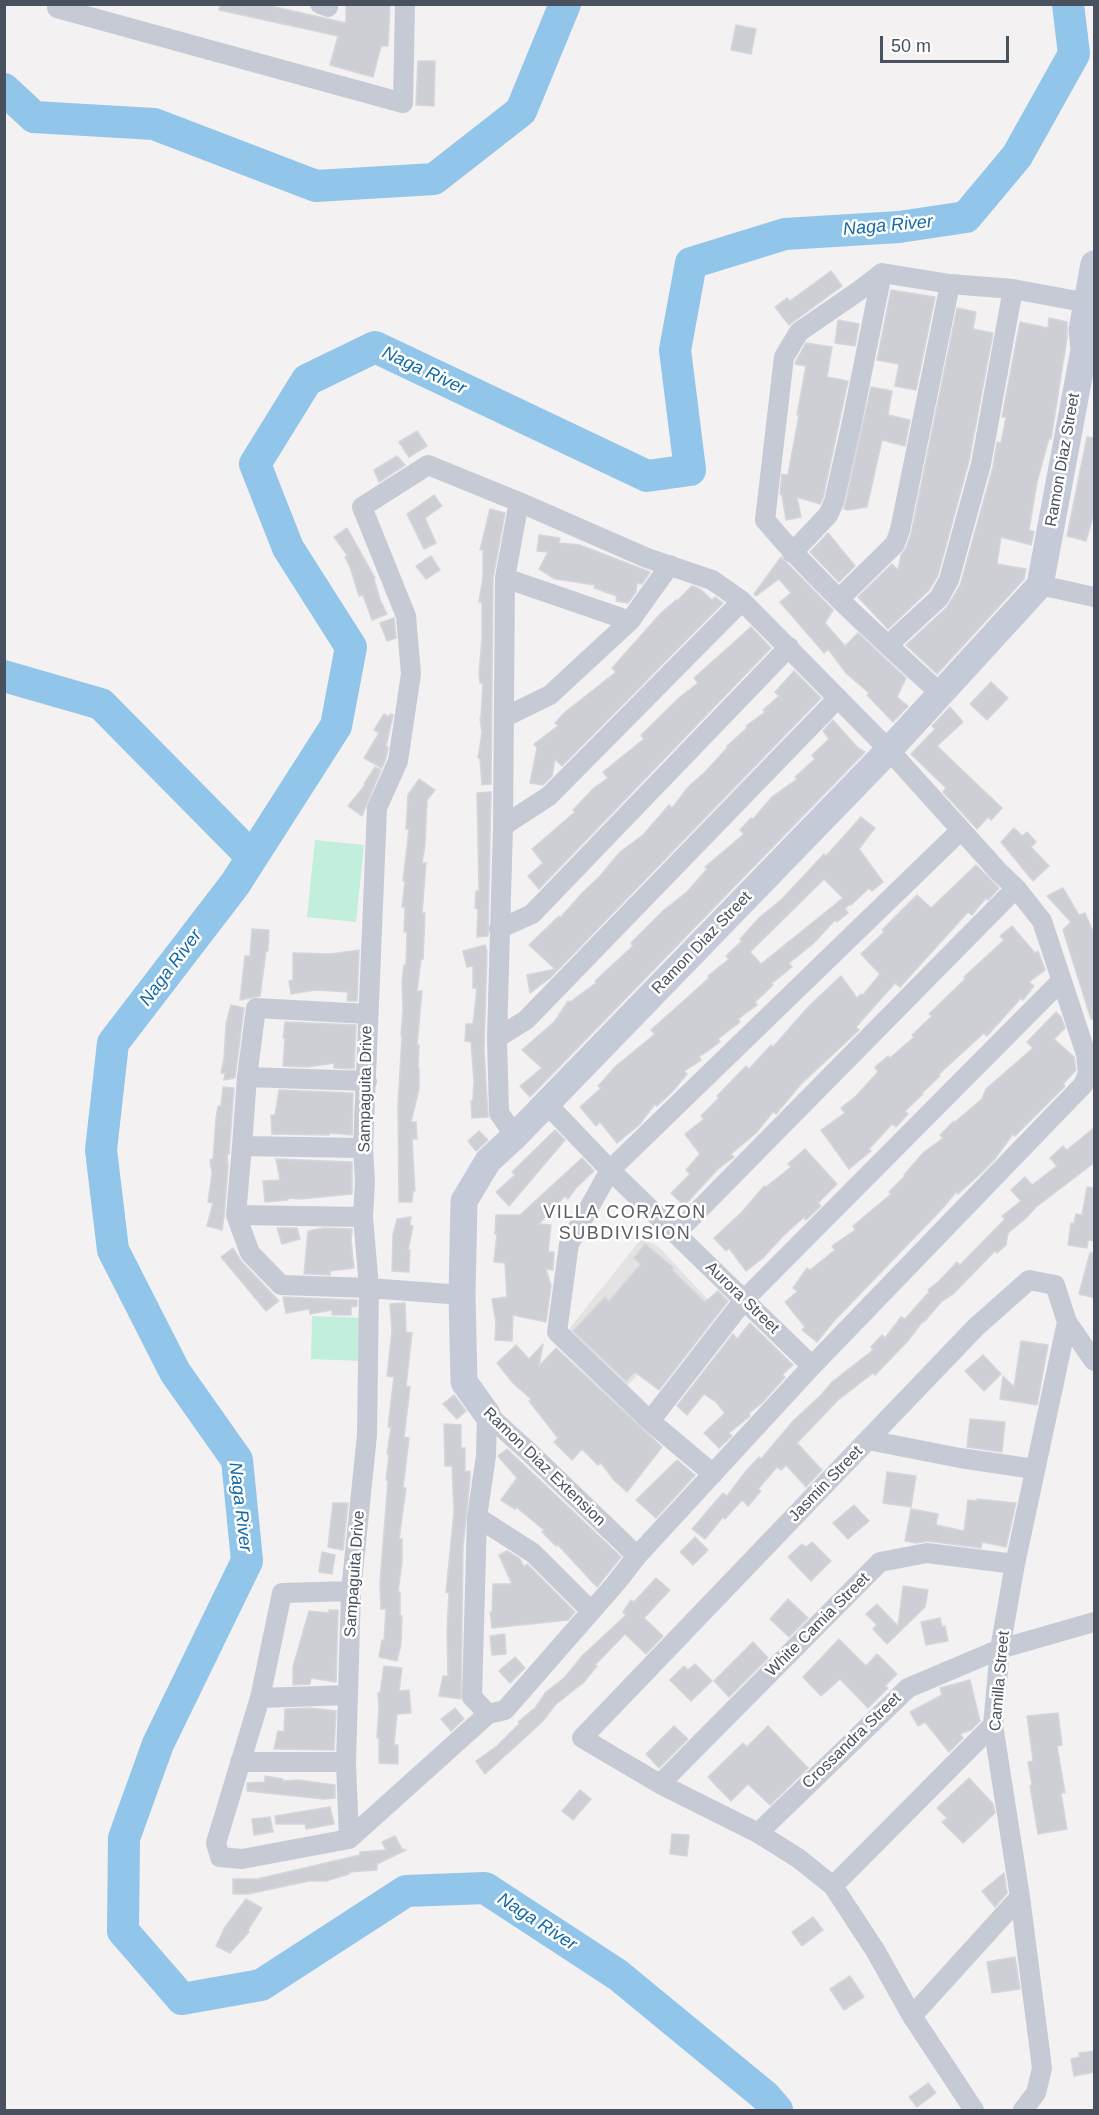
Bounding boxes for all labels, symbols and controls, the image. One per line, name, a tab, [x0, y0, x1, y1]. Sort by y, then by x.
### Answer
scale bar	[883, 24, 1012, 62]
text: 50 m	[891, 36, 931, 56]
water label: Naga River	[842, 211, 934, 241]
water label: Naga River	[379, 342, 469, 400]
street label: Ramon Diaz Street	[1042, 392, 1084, 528]
street label: Ramon Diaz Street	[648, 888, 756, 998]
water label: Naga River	[135, 926, 207, 1010]
street label: Sampaguita Drive	[355, 1025, 377, 1153]
district label: VILLA CORAZON SUBDIVISION	[543, 1202, 707, 1244]
street label: Aurora Street	[701, 1258, 783, 1338]
street label: Ramon Diaz Extension	[479, 1404, 609, 1530]
street label: Jasmin Street	[785, 1442, 867, 1526]
water label: Naga River	[224, 1461, 256, 1553]
street label: Sampaguita Drive	[341, 1510, 369, 1638]
street label: White Camia Street	[762, 1569, 874, 1681]
street label: Camilla Street	[986, 1630, 1014, 1732]
street label: Crossandra Street	[799, 1689, 905, 1793]
water label: Naga River	[493, 1888, 581, 1956]

